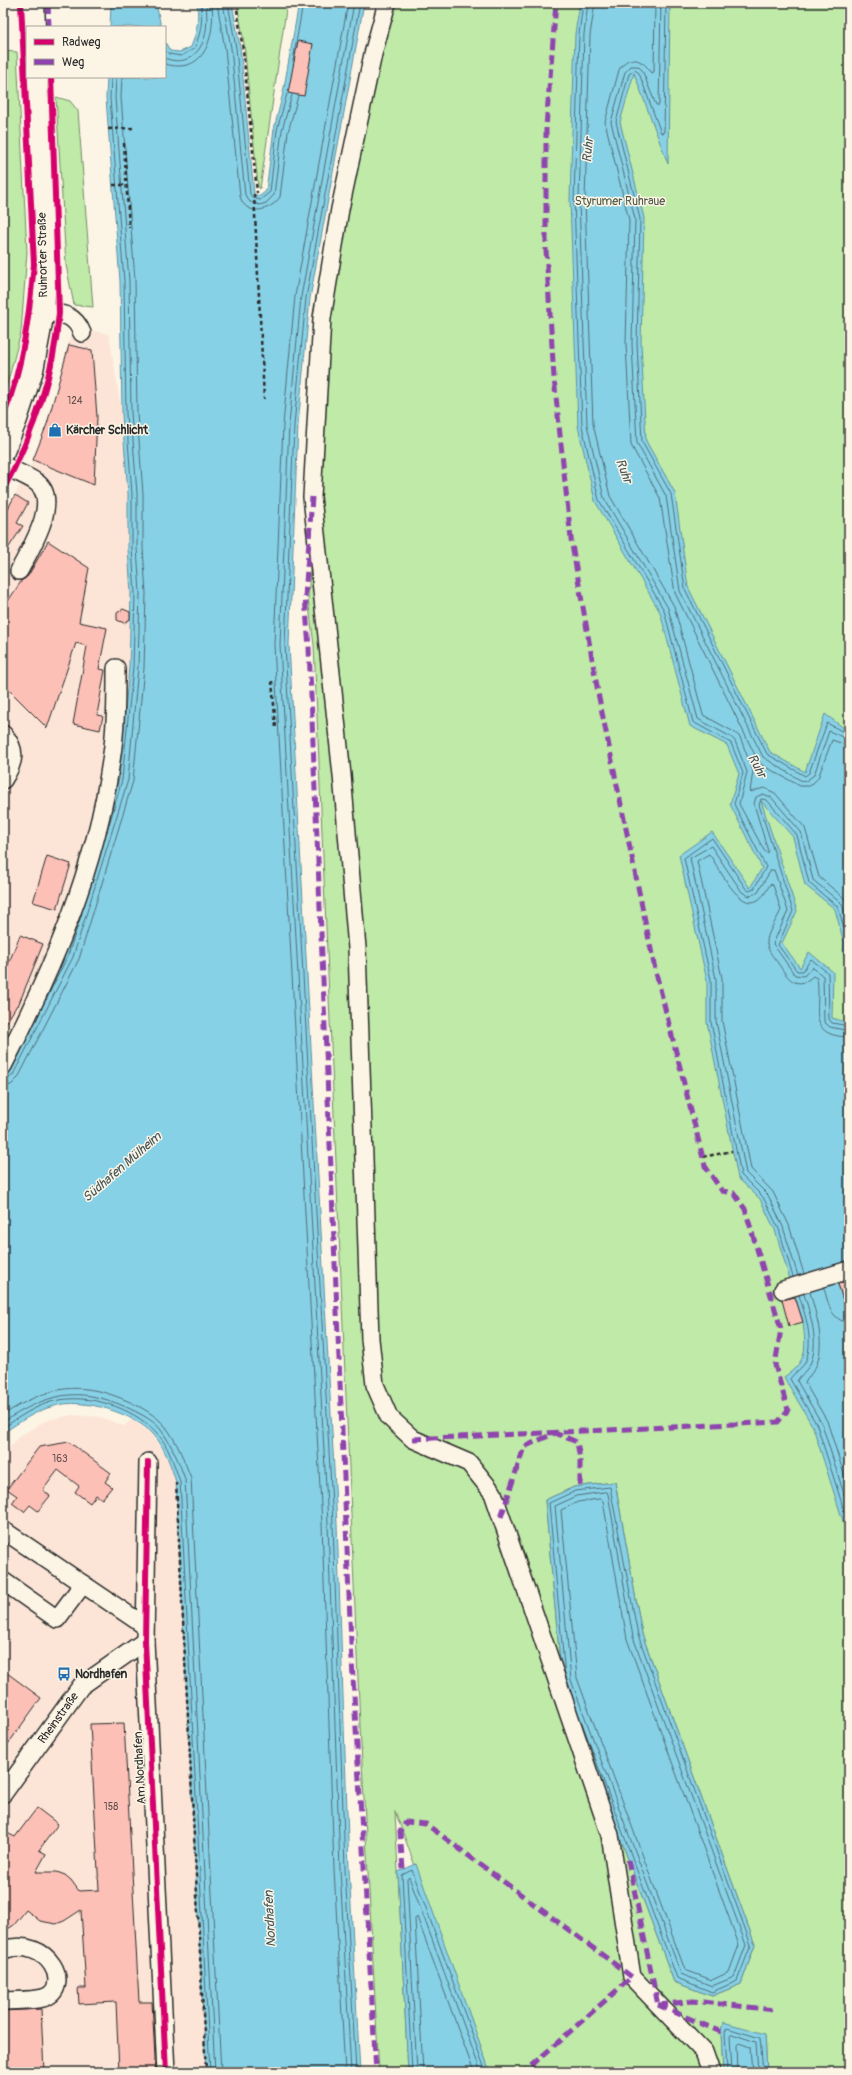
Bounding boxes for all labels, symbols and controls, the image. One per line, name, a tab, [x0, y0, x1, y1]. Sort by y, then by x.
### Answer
legend	[26, 26, 166, 78]
text: Radweg	[62, 35, 100, 50]
text: Weg	[62, 55, 84, 70]
water label: Ruhr	[579, 135, 597, 163]
park label: Styrumer Ruhraue	[575, 194, 665, 209]
street label: Ruhrorter Straße	[35, 212, 51, 298]
house number: 124	[67, 395, 83, 407]
shop icon: Kärcher Schlicht	[47, 422, 63, 438]
place label: Kärcher Schlicht	[66, 423, 149, 438]
water label: Ruhr	[612, 457, 637, 488]
water label: Ruhr	[744, 751, 771, 783]
water label: Südhafen Mülheim	[79, 1128, 166, 1205]
house number: 163	[52, 1453, 68, 1465]
bus stop icon: Nordhafen	[56, 1666, 72, 1682]
place label: Nordhafen	[75, 1667, 128, 1682]
street label: Rheinstraße	[34, 1689, 82, 1746]
street label: Am Nordhafen	[131, 1731, 149, 1805]
house number: 158	[104, 1801, 118, 1813]
water label: Nordhafen	[260, 1890, 279, 1948]

